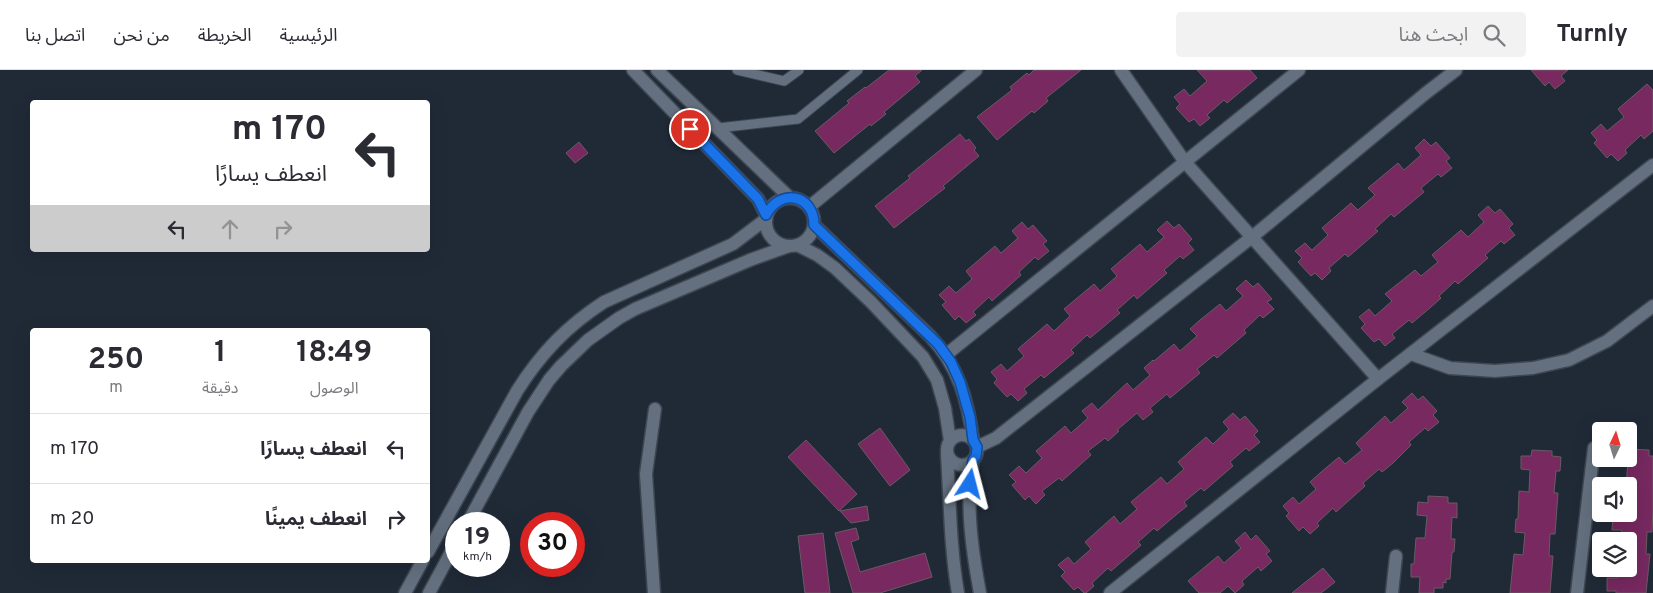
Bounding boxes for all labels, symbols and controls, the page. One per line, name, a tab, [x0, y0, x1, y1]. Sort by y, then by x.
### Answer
search box	[1176, 12, 1526, 57]
text: Turnly	[1556, 20, 1628, 50]
icon: search	[1480, 21, 1508, 49]
text: ابحث هنا	[1398, 24, 1468, 48]
text: اتصل بنا	[25, 25, 85, 48]
text: من نحن	[113, 25, 170, 48]
text: الخريطة	[198, 25, 252, 48]
text: الرئيسية	[280, 25, 337, 48]
text: 170 m	[232, 108, 327, 152]
pin	[669, 108, 711, 150]
icon: arrive	[676, 115, 704, 143]
icon: left	[345, 120, 410, 185]
text: انعطف يسارًا	[215, 162, 327, 189]
icon: left	[163, 215, 191, 243]
icon: ahead	[216, 215, 244, 243]
icon: right	[269, 215, 297, 243]
text: 1	[214, 335, 226, 372]
text: 18:49	[296, 335, 372, 372]
text: 250	[88, 342, 144, 379]
text: m	[109, 378, 123, 398]
text: دقيقة	[202, 379, 238, 399]
text: الوصول	[310, 379, 359, 399]
north arrow	[1592, 422, 1638, 468]
map controls	[1592, 422, 1637, 577]
icon: left	[382, 435, 410, 463]
text: 170 m	[50, 437, 99, 461]
text: انعطف يسارًا	[260, 438, 367, 462]
position arrow	[943, 457, 995, 509]
button: sound	[1592, 477, 1637, 522]
icon: right	[382, 505, 410, 533]
text: 20 m	[50, 507, 94, 531]
text: انعطف يمينًا	[265, 508, 367, 532]
speed limit sign: 30	[520, 512, 585, 577]
text: 19	[465, 522, 490, 554]
button: layers	[1592, 532, 1637, 577]
text: km/h	[463, 549, 492, 565]

